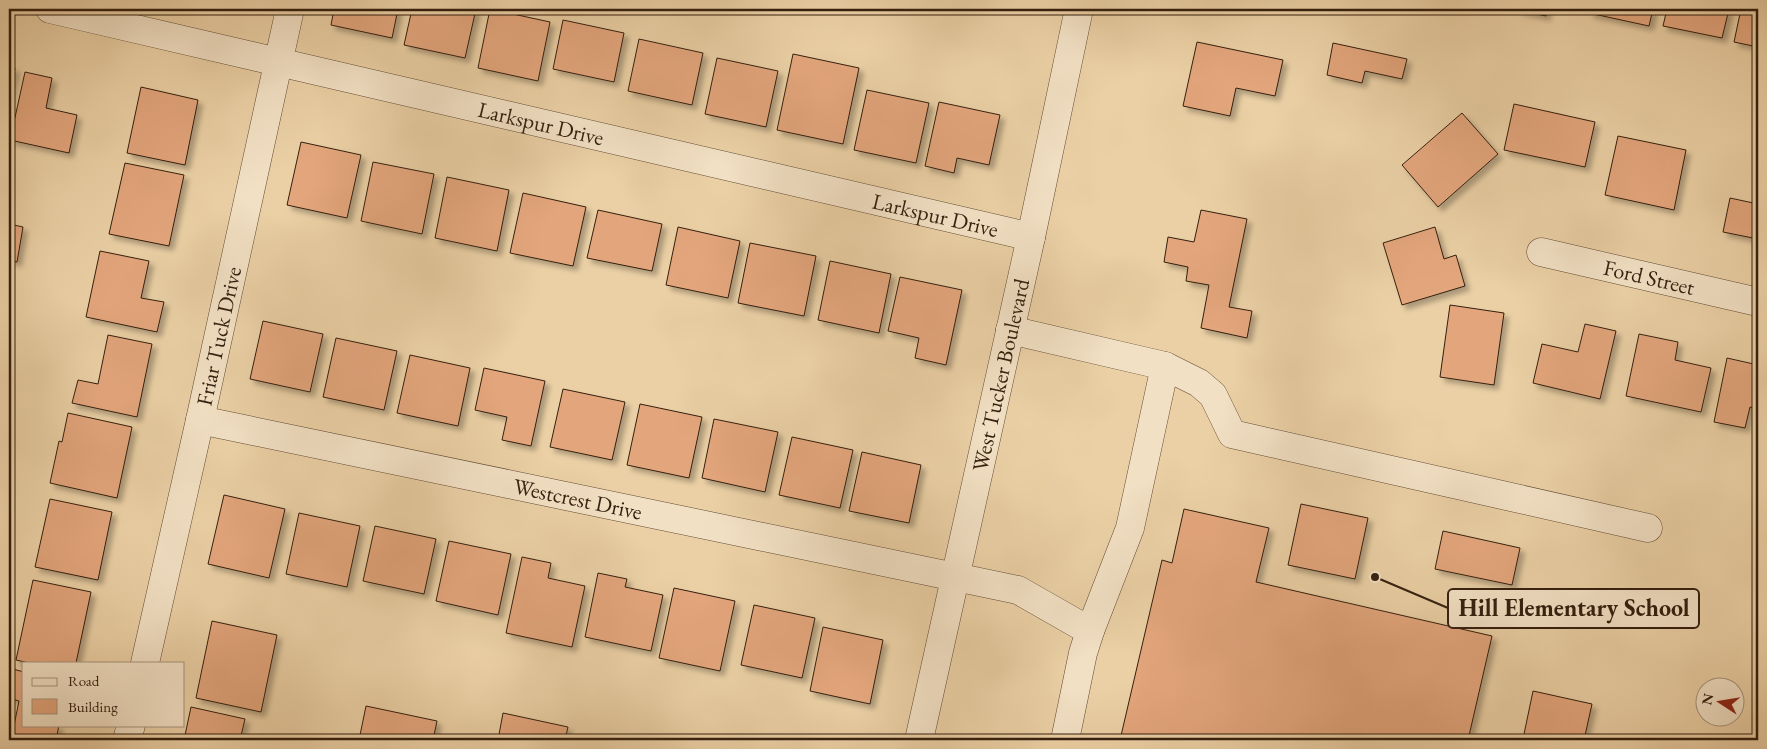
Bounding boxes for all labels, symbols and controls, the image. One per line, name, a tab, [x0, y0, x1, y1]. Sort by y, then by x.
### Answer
street label: Larkspur Drive	[475, 95, 607, 152]
street label: Larkspur Drive	[870, 187, 1001, 244]
street label: Ford Street	[1601, 253, 1698, 302]
street label: Friar Tuck Drive	[190, 264, 248, 409]
street label: West Tucker Boulevard	[965, 275, 1037, 474]
street label: Westcrest Drive	[511, 472, 645, 527]
callout: Hill Elementary School	[1448, 589, 1699, 628]
text: Hill Elementary School	[1458, 592, 1690, 624]
legend	[22, 662, 185, 726]
text: Road	[68, 671, 100, 690]
north arrow	[1694, 676, 1744, 726]
text: N	[1697, 691, 1717, 707]
text: Building	[68, 697, 118, 716]

